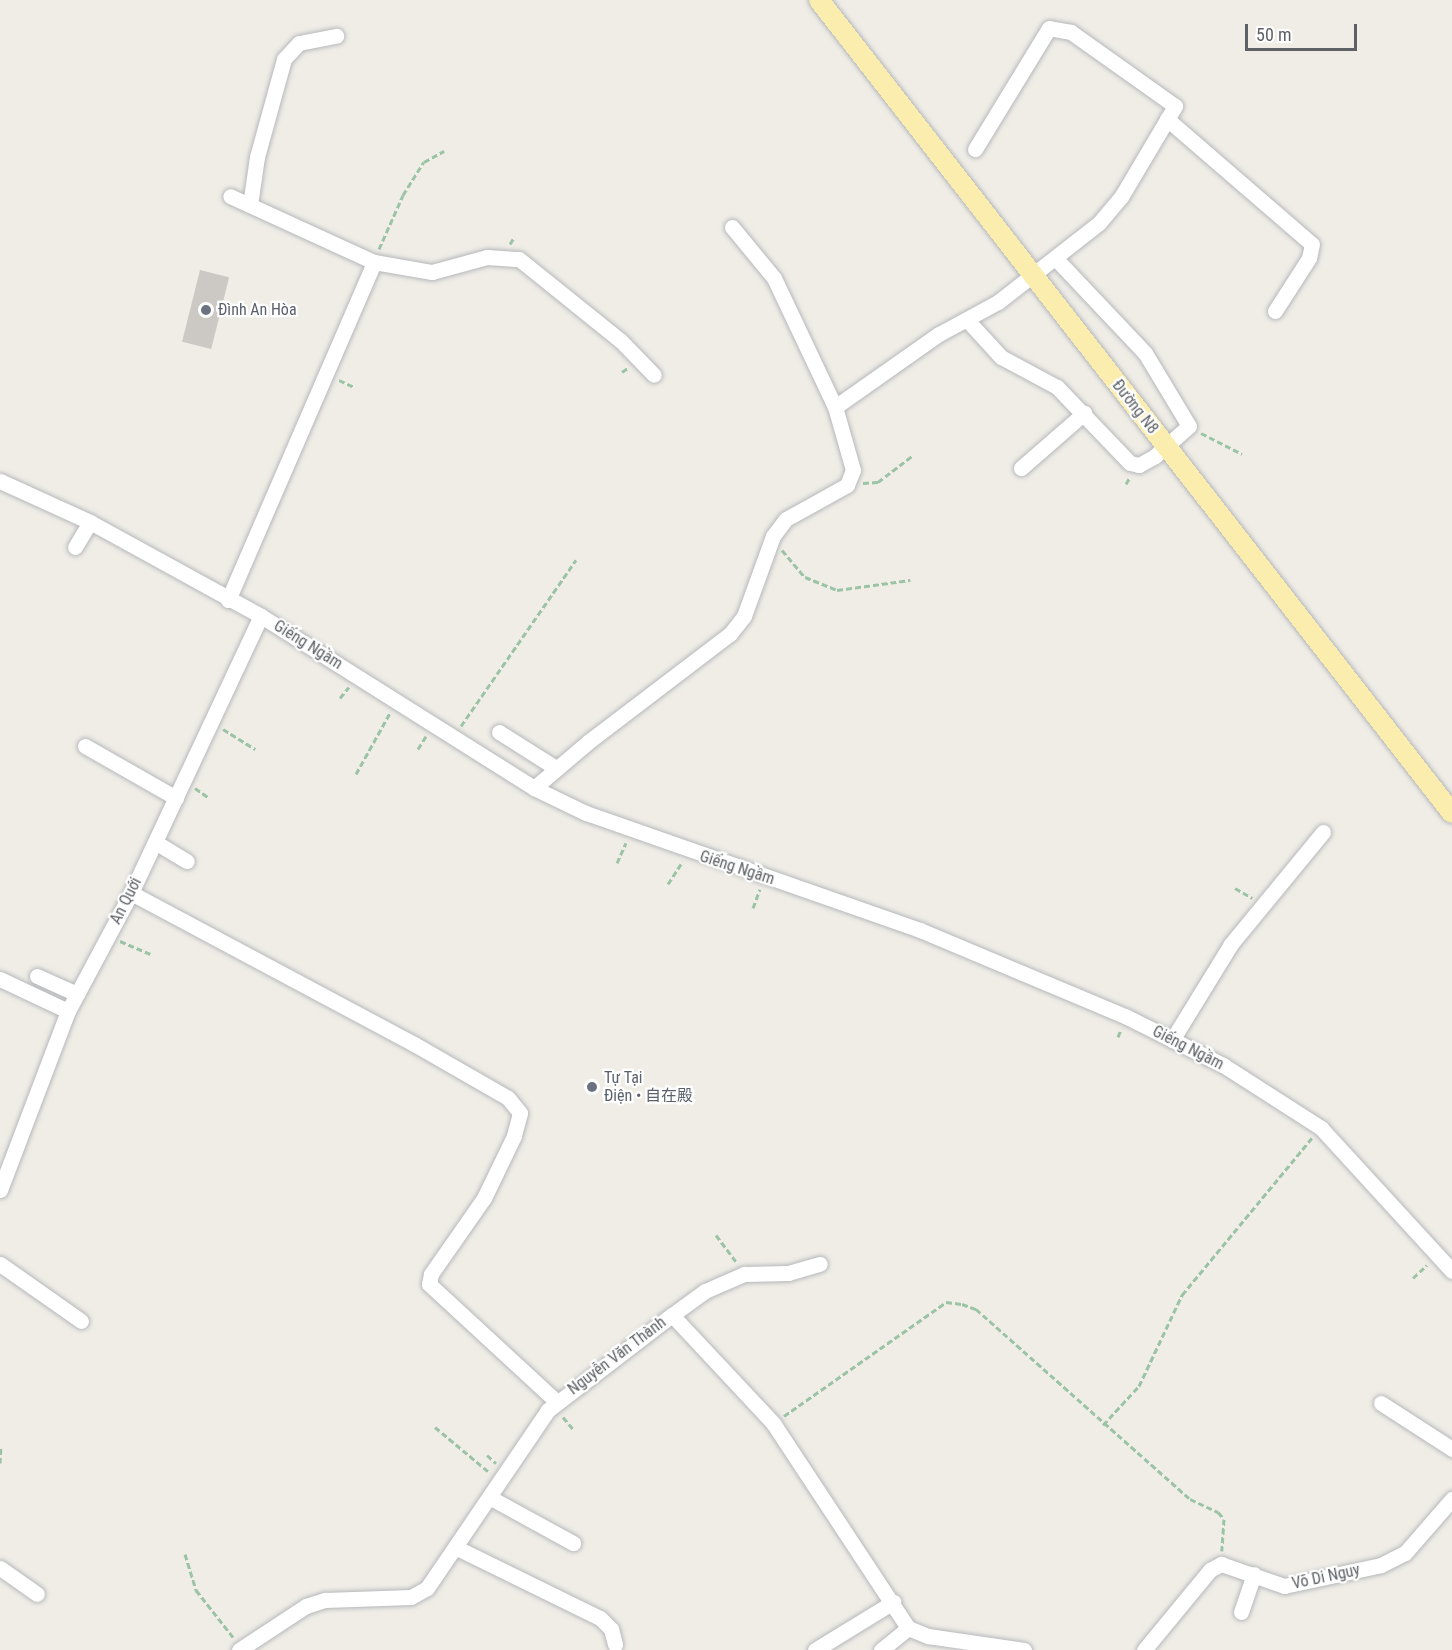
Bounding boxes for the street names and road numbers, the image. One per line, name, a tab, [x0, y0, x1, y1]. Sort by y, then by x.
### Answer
street label: Đường N8	[1108, 376, 1162, 438]
street label: Giếng Ngầm	[270, 616, 346, 674]
street label: Giếng Ngầm	[697, 847, 777, 889]
street label: An Quới	[106, 874, 146, 928]
street label: Giếng Ngầm	[1149, 1022, 1227, 1074]
street label: Nguyễn Văn Thành	[564, 1313, 670, 1399]
street label: Võ Di Nguy	[1290, 1560, 1362, 1594]

